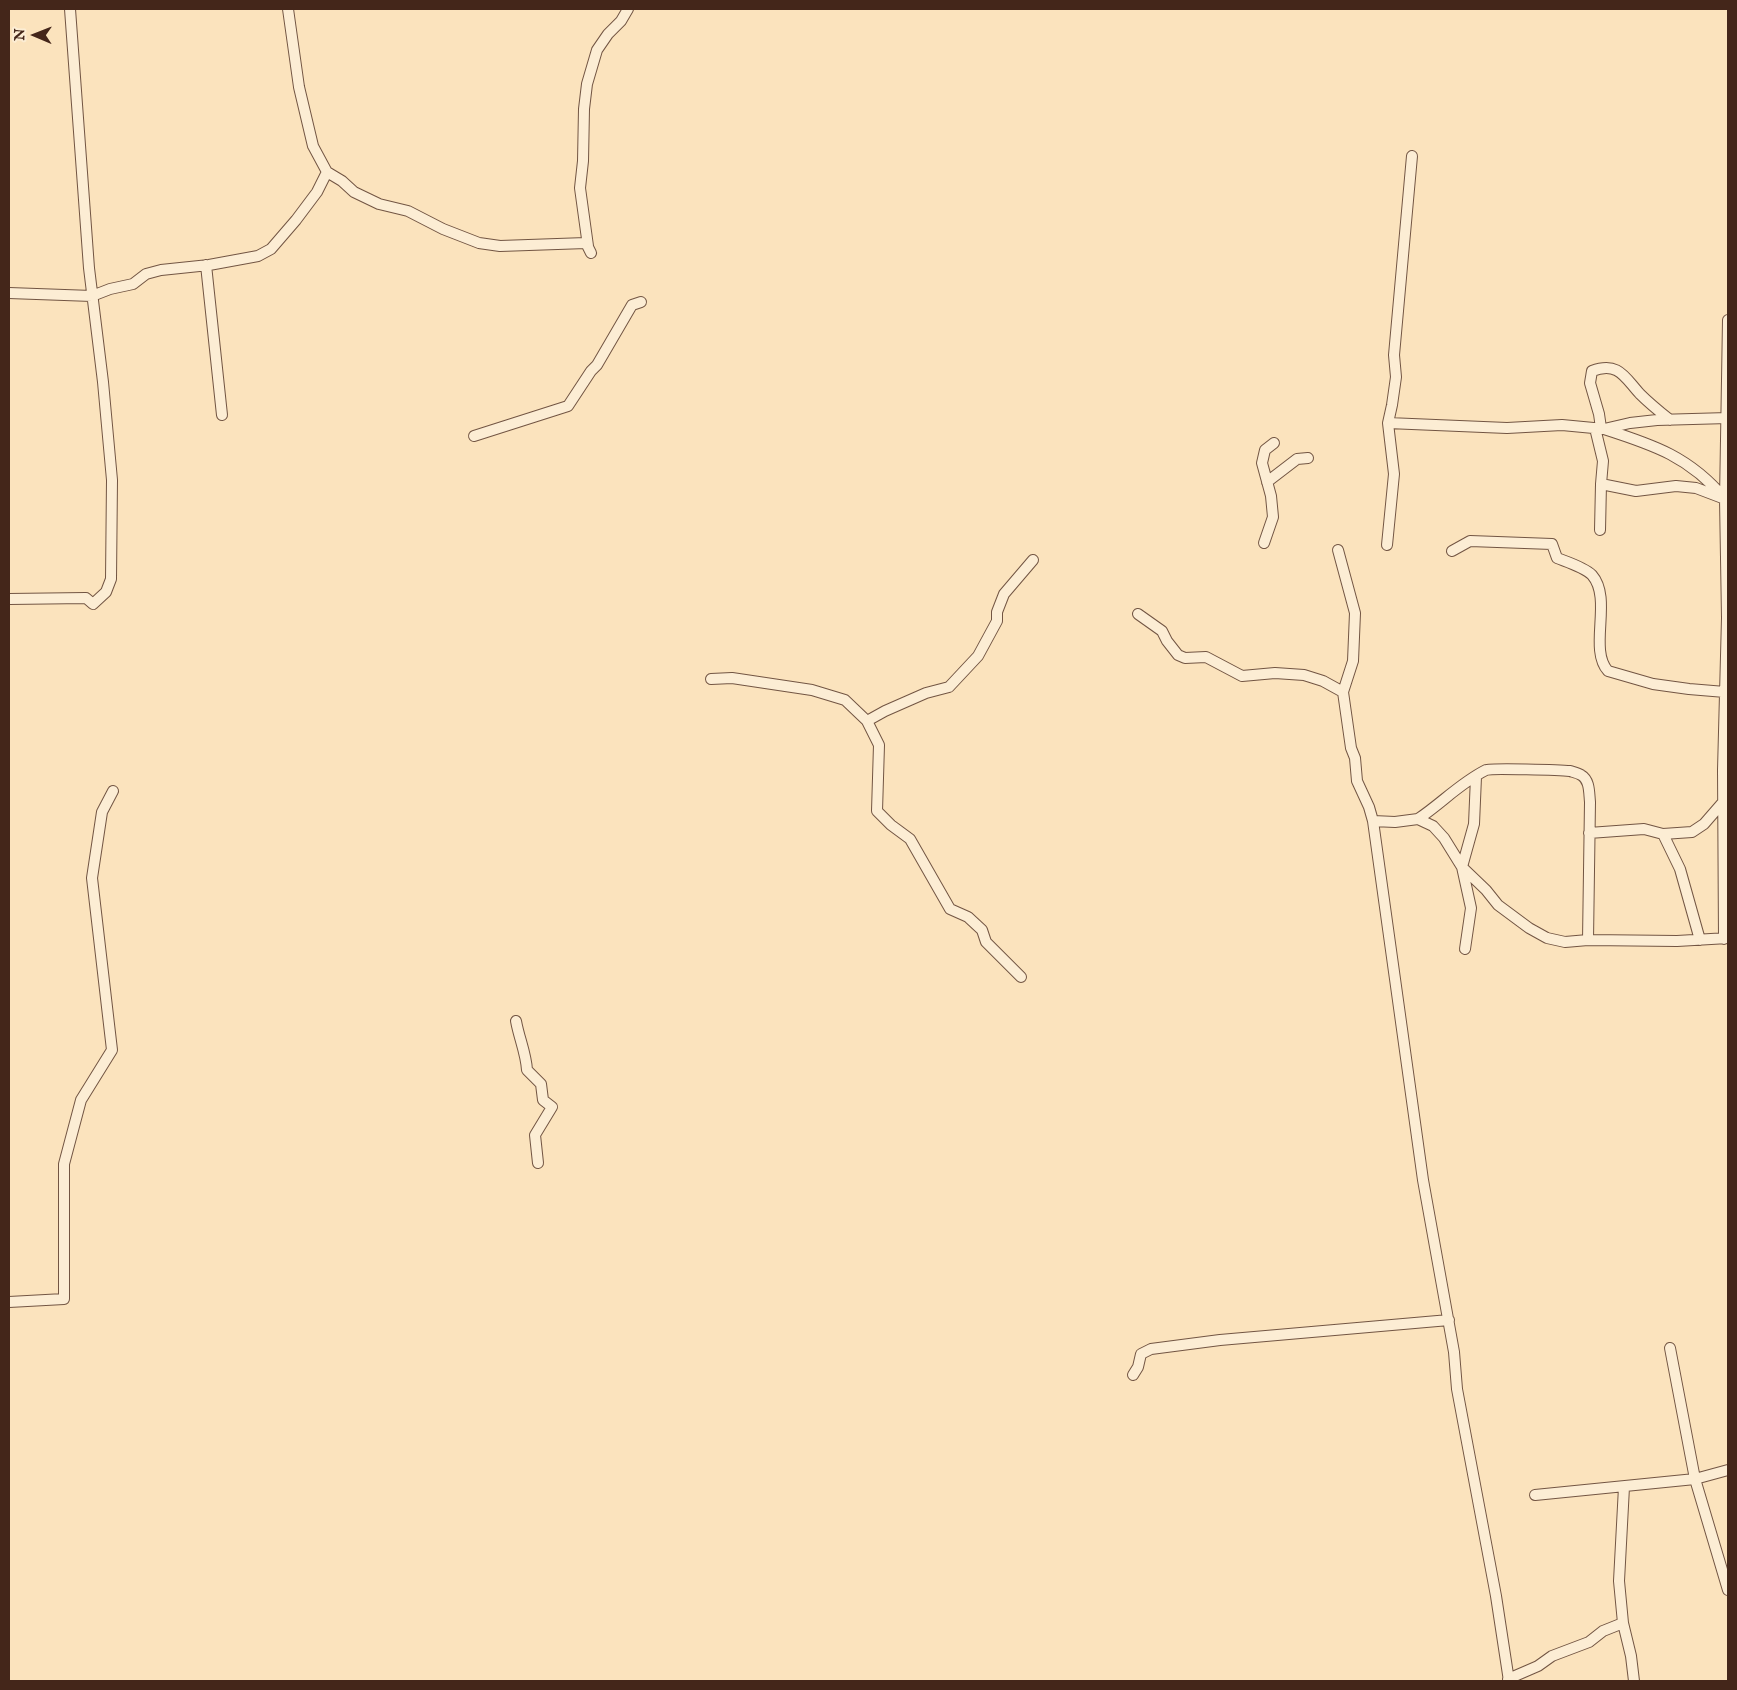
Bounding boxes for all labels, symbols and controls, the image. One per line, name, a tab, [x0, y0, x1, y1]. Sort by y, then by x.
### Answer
north arrow	[10, 10, 60, 60]
text: N	[11, 29, 29, 41]

